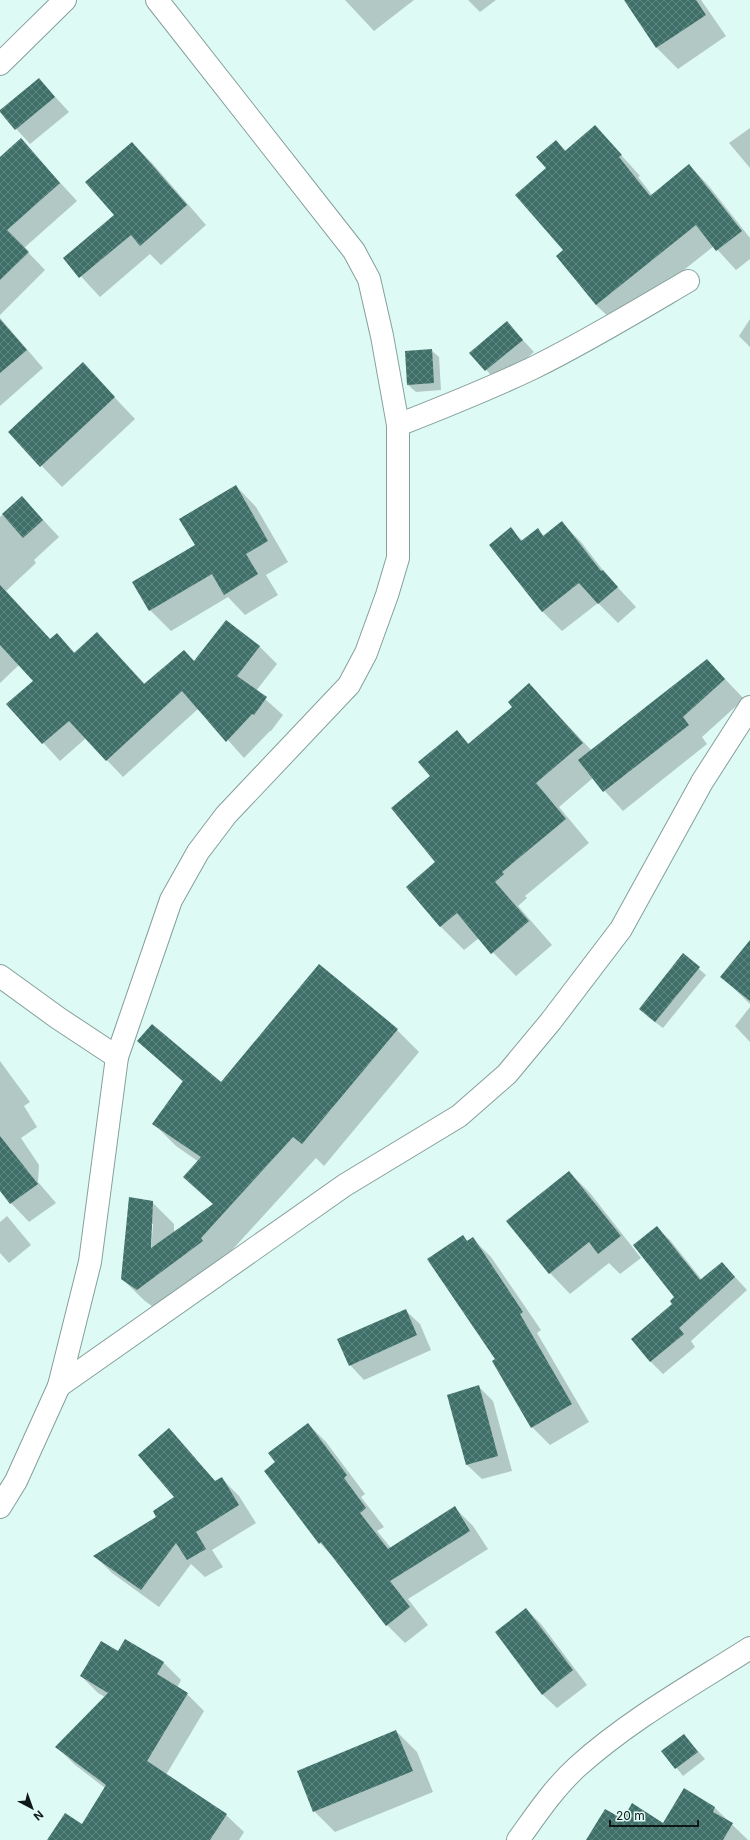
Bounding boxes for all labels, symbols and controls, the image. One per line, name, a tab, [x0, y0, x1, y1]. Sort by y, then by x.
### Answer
north arrow	[12, 1788, 52, 1828]
scale bar	[610, 1802, 698, 1828]
text: N	[31, 1808, 46, 1824]
text: 20 m	[616, 1808, 645, 1823]

